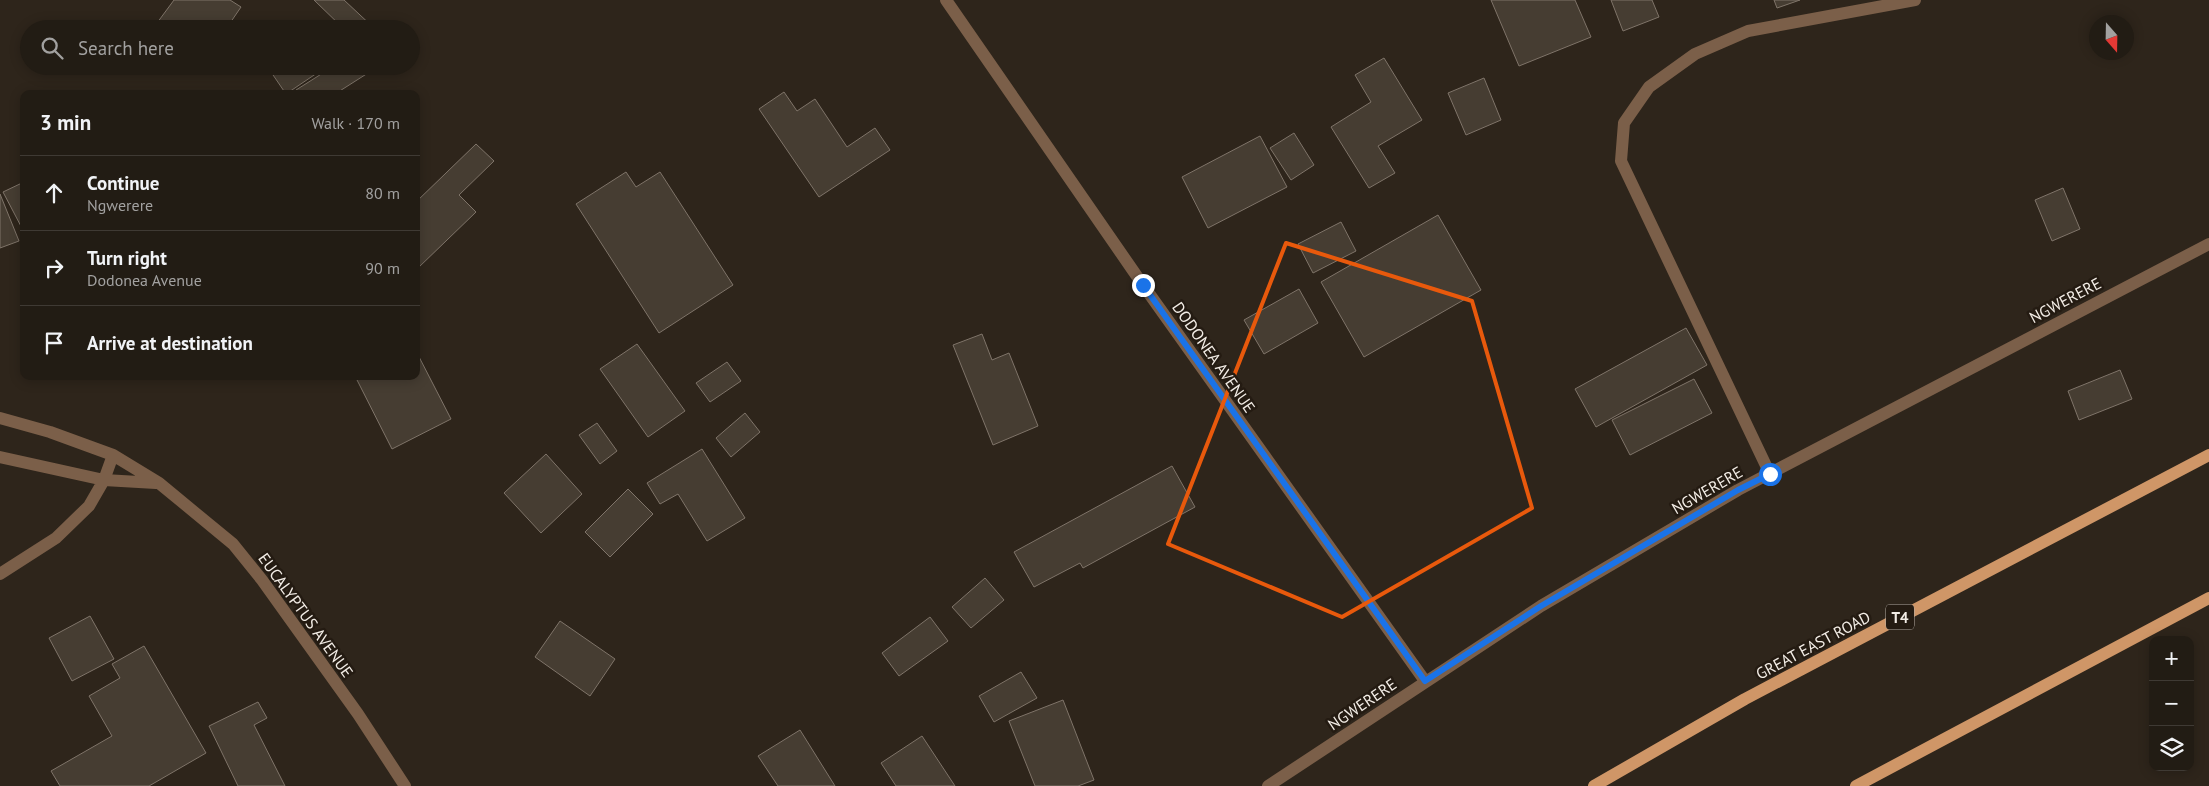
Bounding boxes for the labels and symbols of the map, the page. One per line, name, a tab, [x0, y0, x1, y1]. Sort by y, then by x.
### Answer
north arrow	[2089, 15, 2134, 60]
street label: NGWERERE	[2026, 273, 2104, 327]
route end	[1132, 274, 1155, 297]
street label: DODONEA AVENUE	[1168, 298, 1260, 416]
street label: NGWERERE	[1668, 462, 1746, 518]
route start	[1759, 463, 1782, 486]
street label: EUCALYPTUS AVENUE	[254, 549, 358, 681]
road number: T4	[1886, 604, 1914, 630]
street label: GREAT EAST ROAD	[1752, 606, 1874, 684]
street label: NGWERERE	[1324, 674, 1400, 734]

